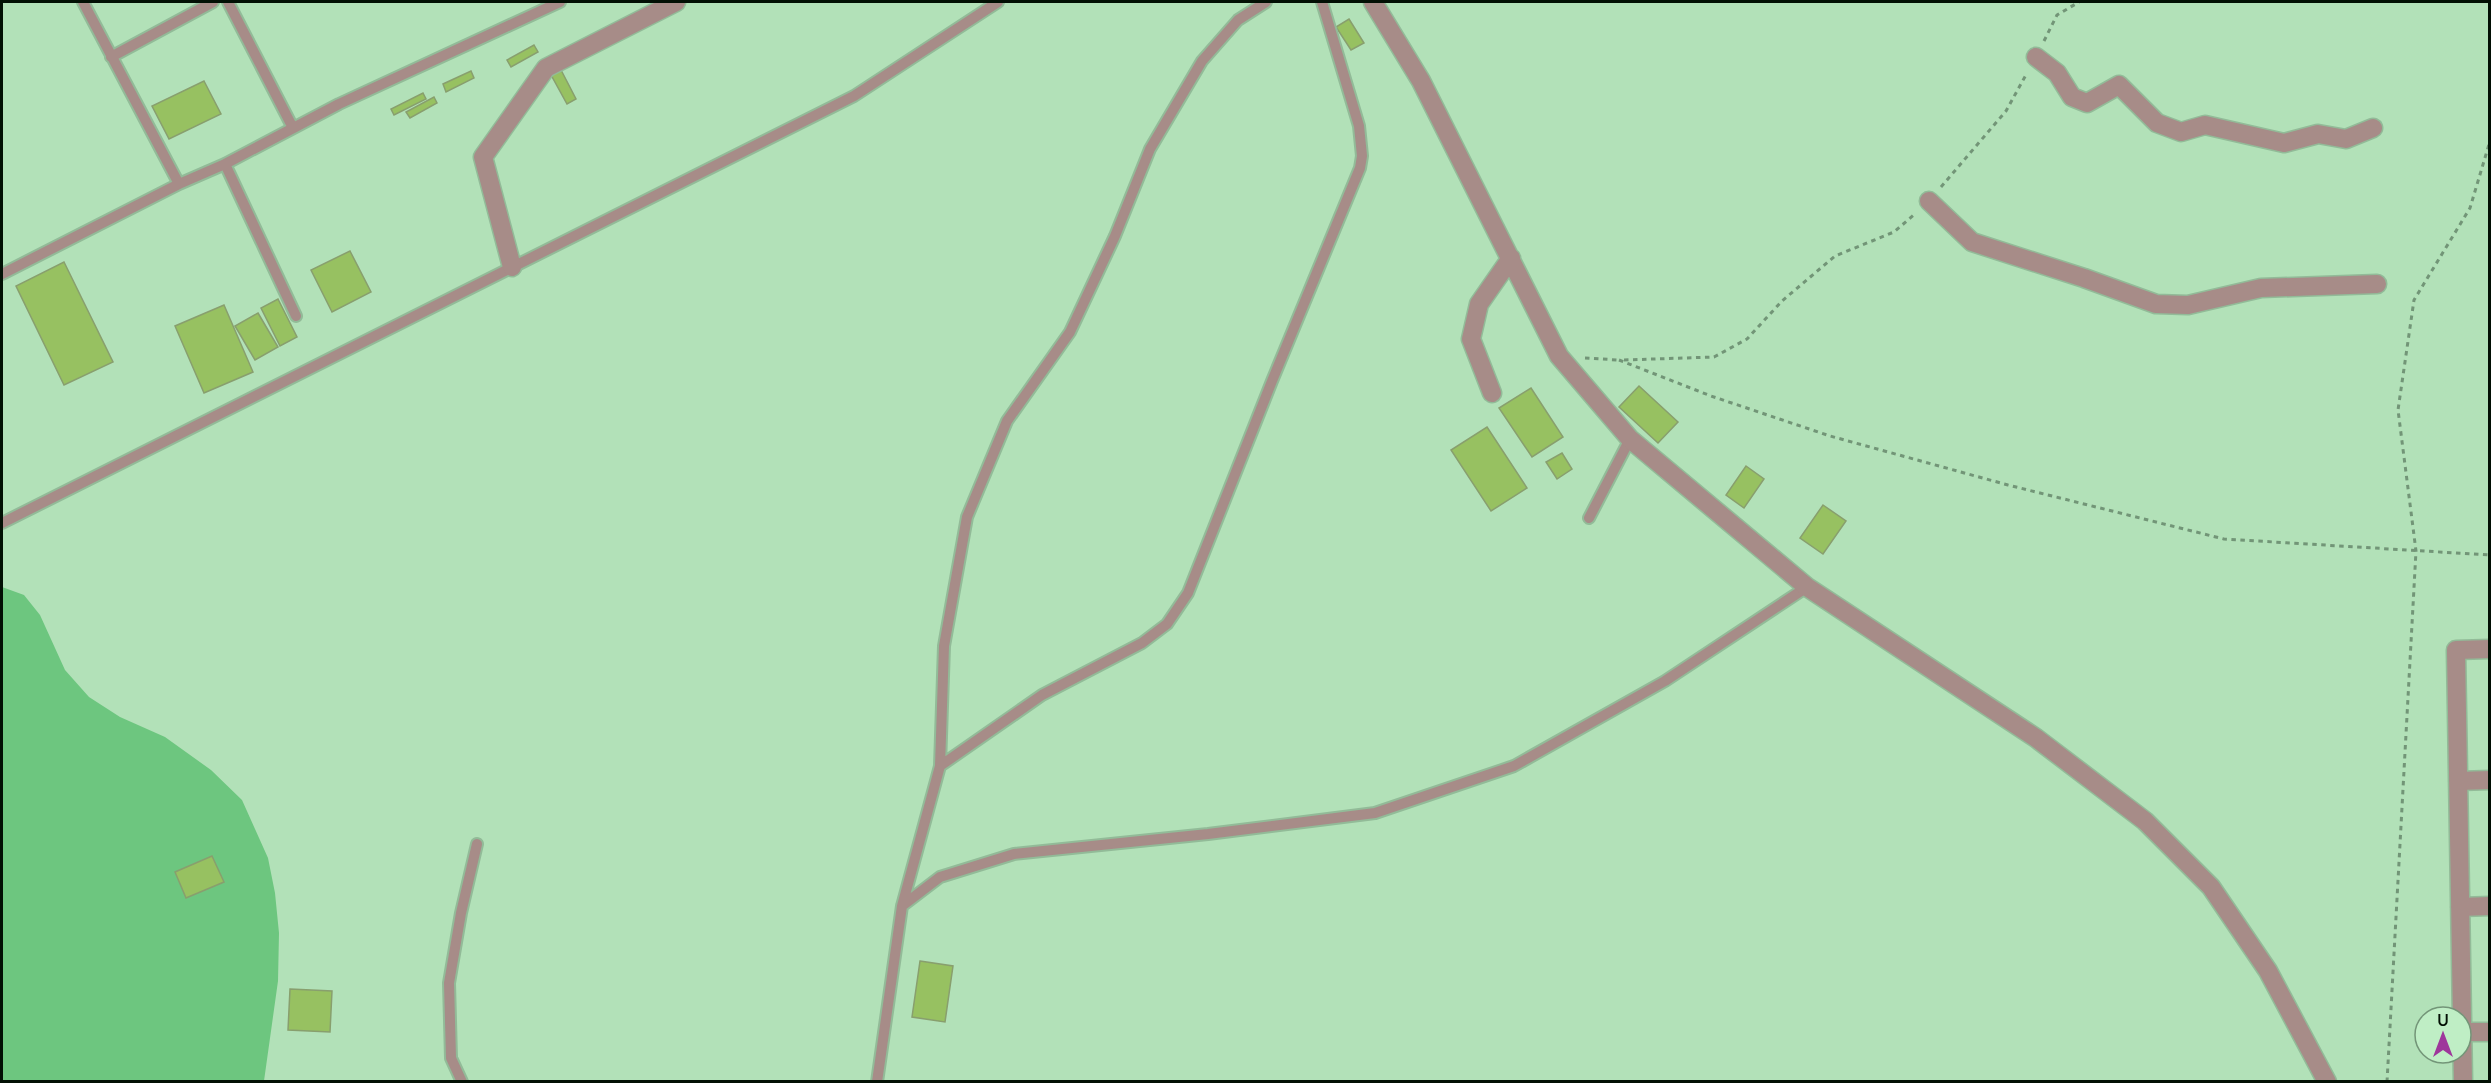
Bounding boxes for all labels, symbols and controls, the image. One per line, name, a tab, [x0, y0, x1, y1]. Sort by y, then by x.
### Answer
north arrow	[2413, 1005, 2473, 1065]
text: U	[2437, 1009, 2449, 1031]

